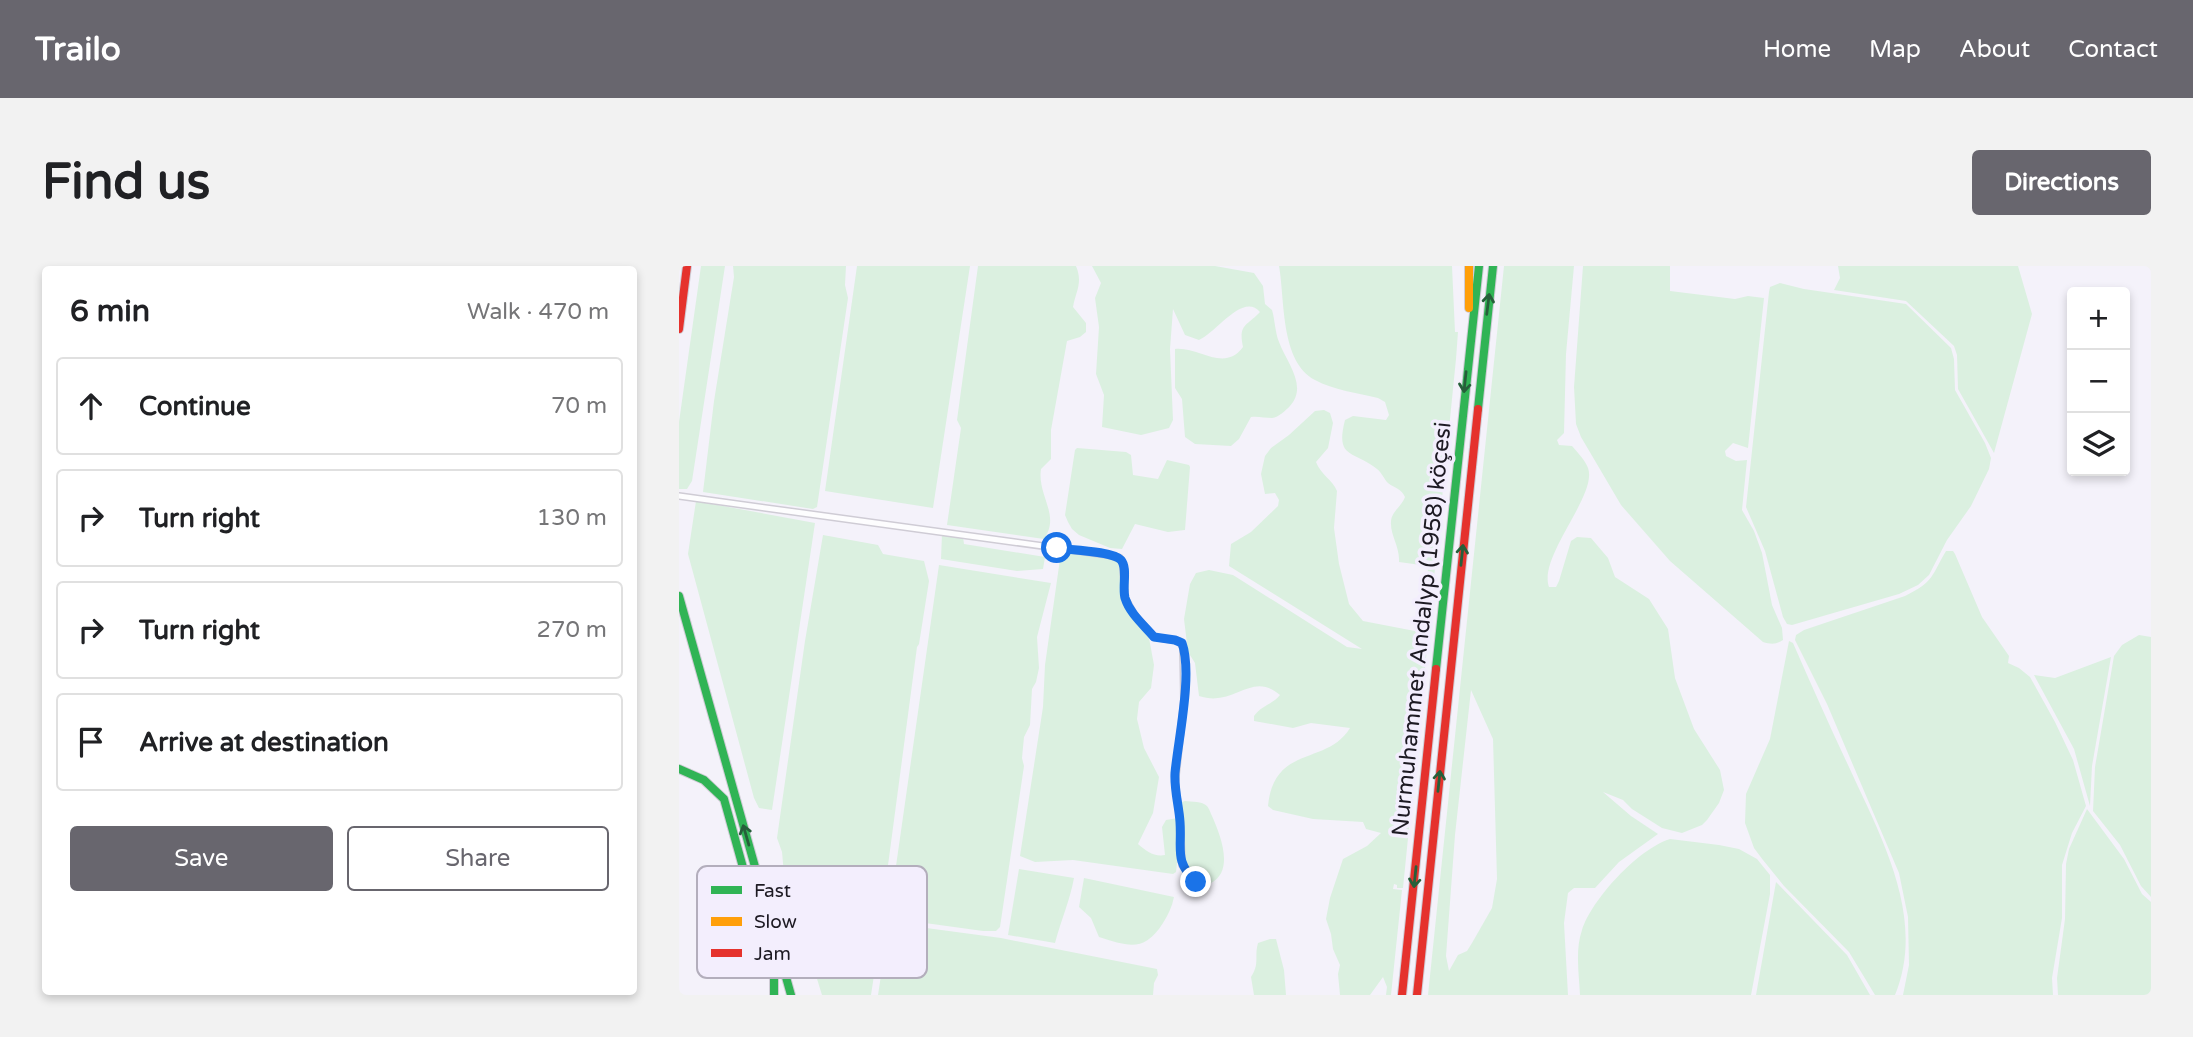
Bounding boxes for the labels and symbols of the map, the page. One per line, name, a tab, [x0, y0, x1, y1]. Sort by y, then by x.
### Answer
one-way arrow	[1482, 293, 1495, 316]
one-way arrow	[1459, 371, 1472, 393]
street label: Nurmuhammet Andalyp (1958) köçesi	[1386, 421, 1458, 838]
route start	[1041, 532, 1072, 563]
one-way arrow	[1455, 544, 1468, 566]
one-way arrow	[1433, 770, 1446, 793]
one-way arrow	[739, 824, 752, 847]
one-way arrow	[1408, 865, 1421, 888]
legend	[697, 866, 927, 978]
route end	[1180, 866, 1211, 897]
text: Fast	[754, 880, 791, 902]
text: Slow	[754, 911, 797, 933]
text: Jam	[754, 943, 791, 965]

